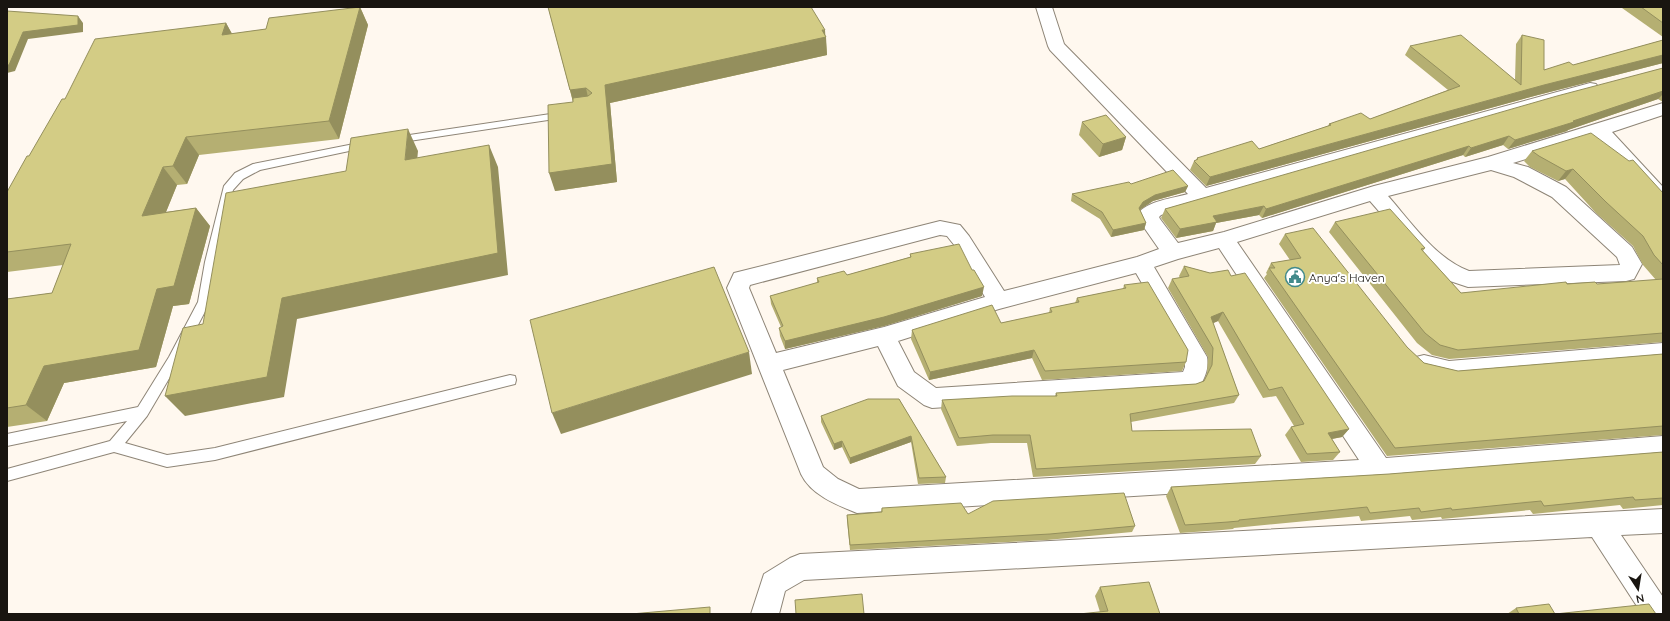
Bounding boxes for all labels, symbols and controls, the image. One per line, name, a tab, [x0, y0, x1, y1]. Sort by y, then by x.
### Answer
public building icon: Anya's Haven	[1284, 266, 1306, 288]
place label: Anya's Haven	[1309, 270, 1385, 285]
north arrow	[1618, 569, 1658, 609]
text: N	[1635, 591, 1645, 606]

